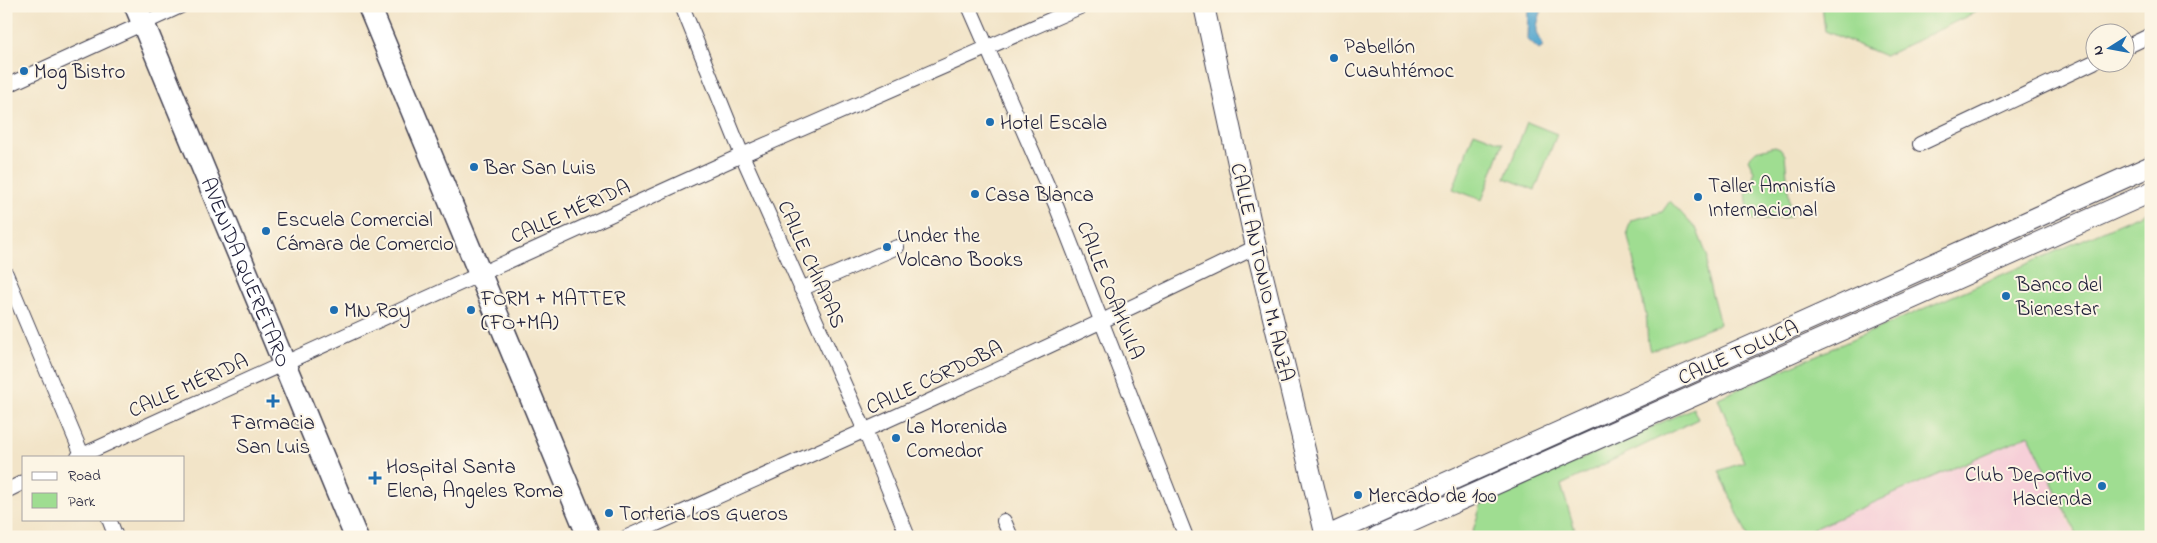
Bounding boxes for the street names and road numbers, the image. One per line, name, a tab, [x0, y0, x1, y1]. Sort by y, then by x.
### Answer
street label: CALLE ANTONIO M. ANZA	[1221, 160, 1301, 385]
street label: AVENIDA QUERÉTARO	[192, 173, 297, 372]
street label: CALLE MÉRIDA	[506, 173, 636, 253]
street label: CALLE CHIAPAS	[769, 196, 852, 333]
street label: CALLE COAHUILA	[1068, 217, 1151, 364]
street label: CALLE TOLUCA	[1674, 314, 1804, 394]
street label: CALLE CÓRDOBA	[862, 334, 1008, 424]
street label: CALLE MÉRIDA	[124, 347, 254, 427]

